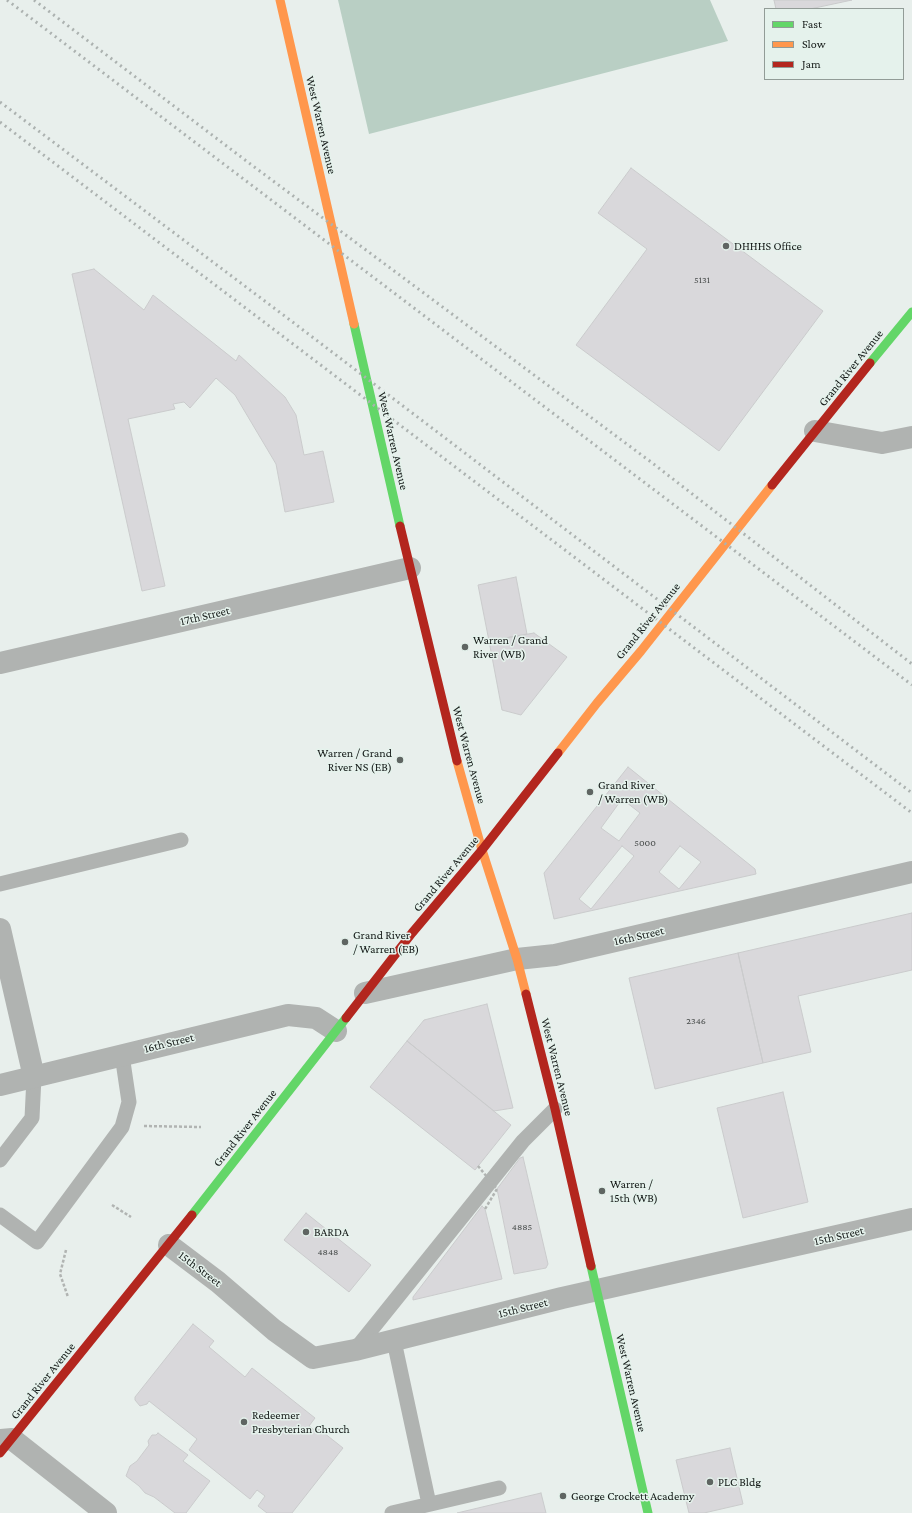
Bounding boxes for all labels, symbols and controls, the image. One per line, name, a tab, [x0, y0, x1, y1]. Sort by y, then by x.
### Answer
legend	[764, 8, 904, 80]
text: Fast	[802, 17, 822, 31]
text: Slow	[802, 37, 826, 51]
text: Jam	[802, 57, 821, 71]
street label: West Warren Avenue	[303, 74, 339, 176]
place label: DHHHS Office	[734, 239, 802, 253]
marker: DHHHS Office	[721, 241, 731, 251]
house number: 5131	[694, 274, 710, 286]
street label: Grand River Avenue	[816, 327, 886, 409]
street label: West Warren Avenue	[375, 390, 411, 492]
street label: Grand River Avenue	[613, 580, 683, 662]
street label: 17th Street	[179, 603, 231, 629]
place label: Warren / Grand River (WB)	[473, 633, 548, 661]
marker: Warren / Grand River (WB)	[460, 642, 470, 652]
street label: West Warren Avenue	[449, 705, 489, 805]
place label: Warren / Grand River NS (EB)	[317, 746, 392, 774]
marker: Warren / Grand River NS (EB)	[395, 755, 405, 765]
place label: Grand River / Warren (WB)	[598, 778, 669, 806]
marker: Grand River / Warren (WB)	[585, 787, 595, 797]
street label: Grand River Avenue	[410, 833, 482, 915]
house number: 5000	[634, 837, 656, 849]
street label: 16th Street	[613, 923, 665, 949]
place label: Grand River / Warren (EB)	[353, 928, 419, 956]
marker: Grand River / Warren (EB)	[340, 937, 350, 947]
house number: 2346	[686, 1015, 706, 1027]
street label: West Warren Avenue	[538, 1017, 576, 1117]
street label: 16th Street	[143, 1030, 195, 1056]
street label: Grand River Avenue	[210, 1086, 280, 1170]
place label: Warren / 15th (WB)	[610, 1177, 658, 1205]
marker: Warren / 15th (WB)	[597, 1186, 607, 1196]
house number: 4885	[512, 1221, 532, 1233]
street label: 15th Street	[813, 1223, 865, 1249]
place label: BARDA	[314, 1225, 349, 1239]
marker: BARDA	[301, 1227, 311, 1237]
house number: 4848	[318, 1246, 338, 1258]
street label: 15th Street	[176, 1248, 224, 1290]
street label: 15th Street	[497, 1295, 549, 1321]
street label: West Warren Avenue	[613, 1332, 649, 1434]
street label: Grand River Avenue	[8, 1340, 78, 1422]
place label: Redeemer Presbyterian Church	[252, 1408, 350, 1436]
marker: Redeemer Presbyterian Church	[239, 1417, 249, 1427]
place label: PLC Bldg	[718, 1475, 761, 1489]
marker: PLC Bldg	[705, 1477, 715, 1487]
place label: George Crockett Academy	[571, 1489, 694, 1503]
marker: George Crockett Academy	[558, 1491, 568, 1501]

